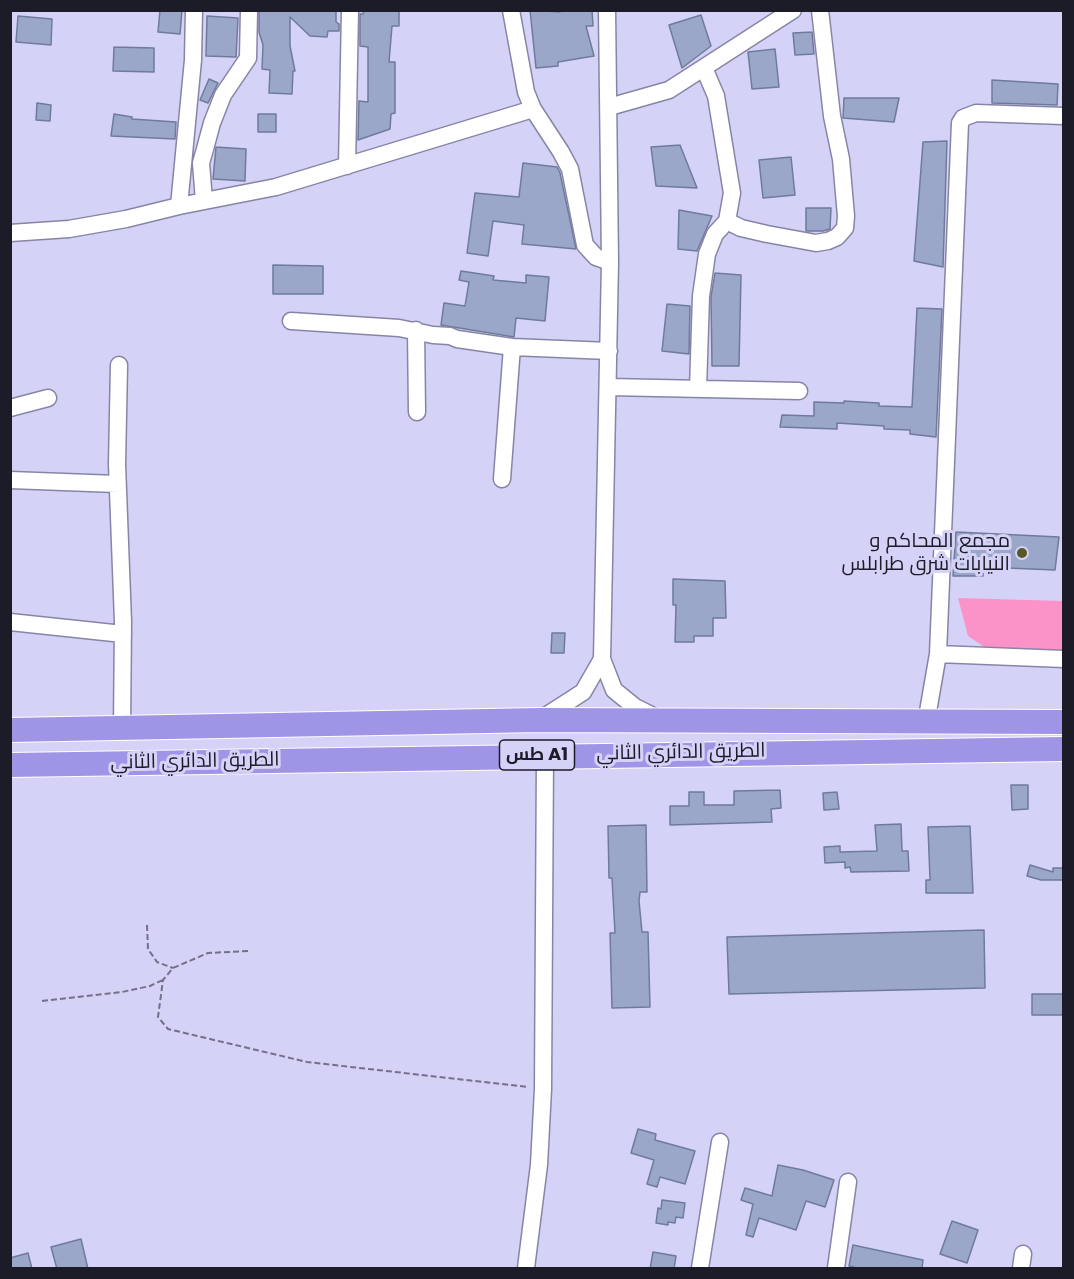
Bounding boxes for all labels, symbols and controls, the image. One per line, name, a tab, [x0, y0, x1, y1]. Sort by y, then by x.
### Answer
place label: مجمع المحاكم و النيابات شرق طرابلس	[842, 530, 1010, 577]
marker: مجمع المحاكم و النيابات شرق طرابلس	[1015, 546, 1029, 560]
road number: طس A1	[500, 740, 574, 770]
street label: الطريق الدائري الثاني	[596, 740, 766, 766]
street label: الطريق الدائري الثاني	[110, 749, 280, 775]

